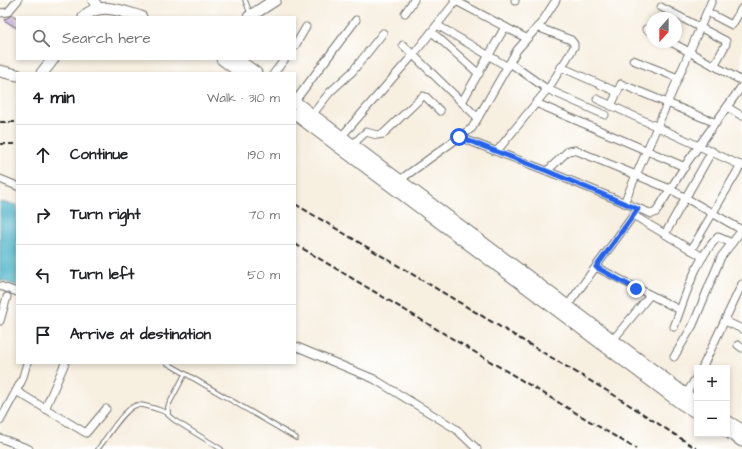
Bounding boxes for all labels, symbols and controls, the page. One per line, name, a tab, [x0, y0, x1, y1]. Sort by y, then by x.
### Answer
north arrow	[646, 12, 682, 48]
search box	[16, 16, 296, 60]
icon: search	[30, 27, 52, 49]
text: Search here	[62, 28, 151, 49]
text: 4 min	[32, 86, 75, 110]
text: Walk · 310 m	[207, 89, 280, 107]
route start	[450, 128, 468, 146]
icon: ahead	[32, 144, 54, 166]
text: Continue	[70, 144, 128, 165]
text: 190 m	[247, 146, 280, 164]
icon: right	[32, 204, 54, 226]
text: Turn right	[70, 204, 141, 225]
text: 70 m	[248, 206, 280, 224]
icon: left	[32, 264, 54, 286]
text: Turn left	[70, 264, 134, 285]
text: 50 m	[247, 266, 280, 284]
route end	[627, 280, 645, 298]
icon: arrive	[32, 324, 54, 346]
text: Arrive at destination	[70, 324, 211, 345]
map controls	[694, 365, 730, 437]
button: +	[694, 365, 730, 401]
button: −	[694, 401, 730, 437]

